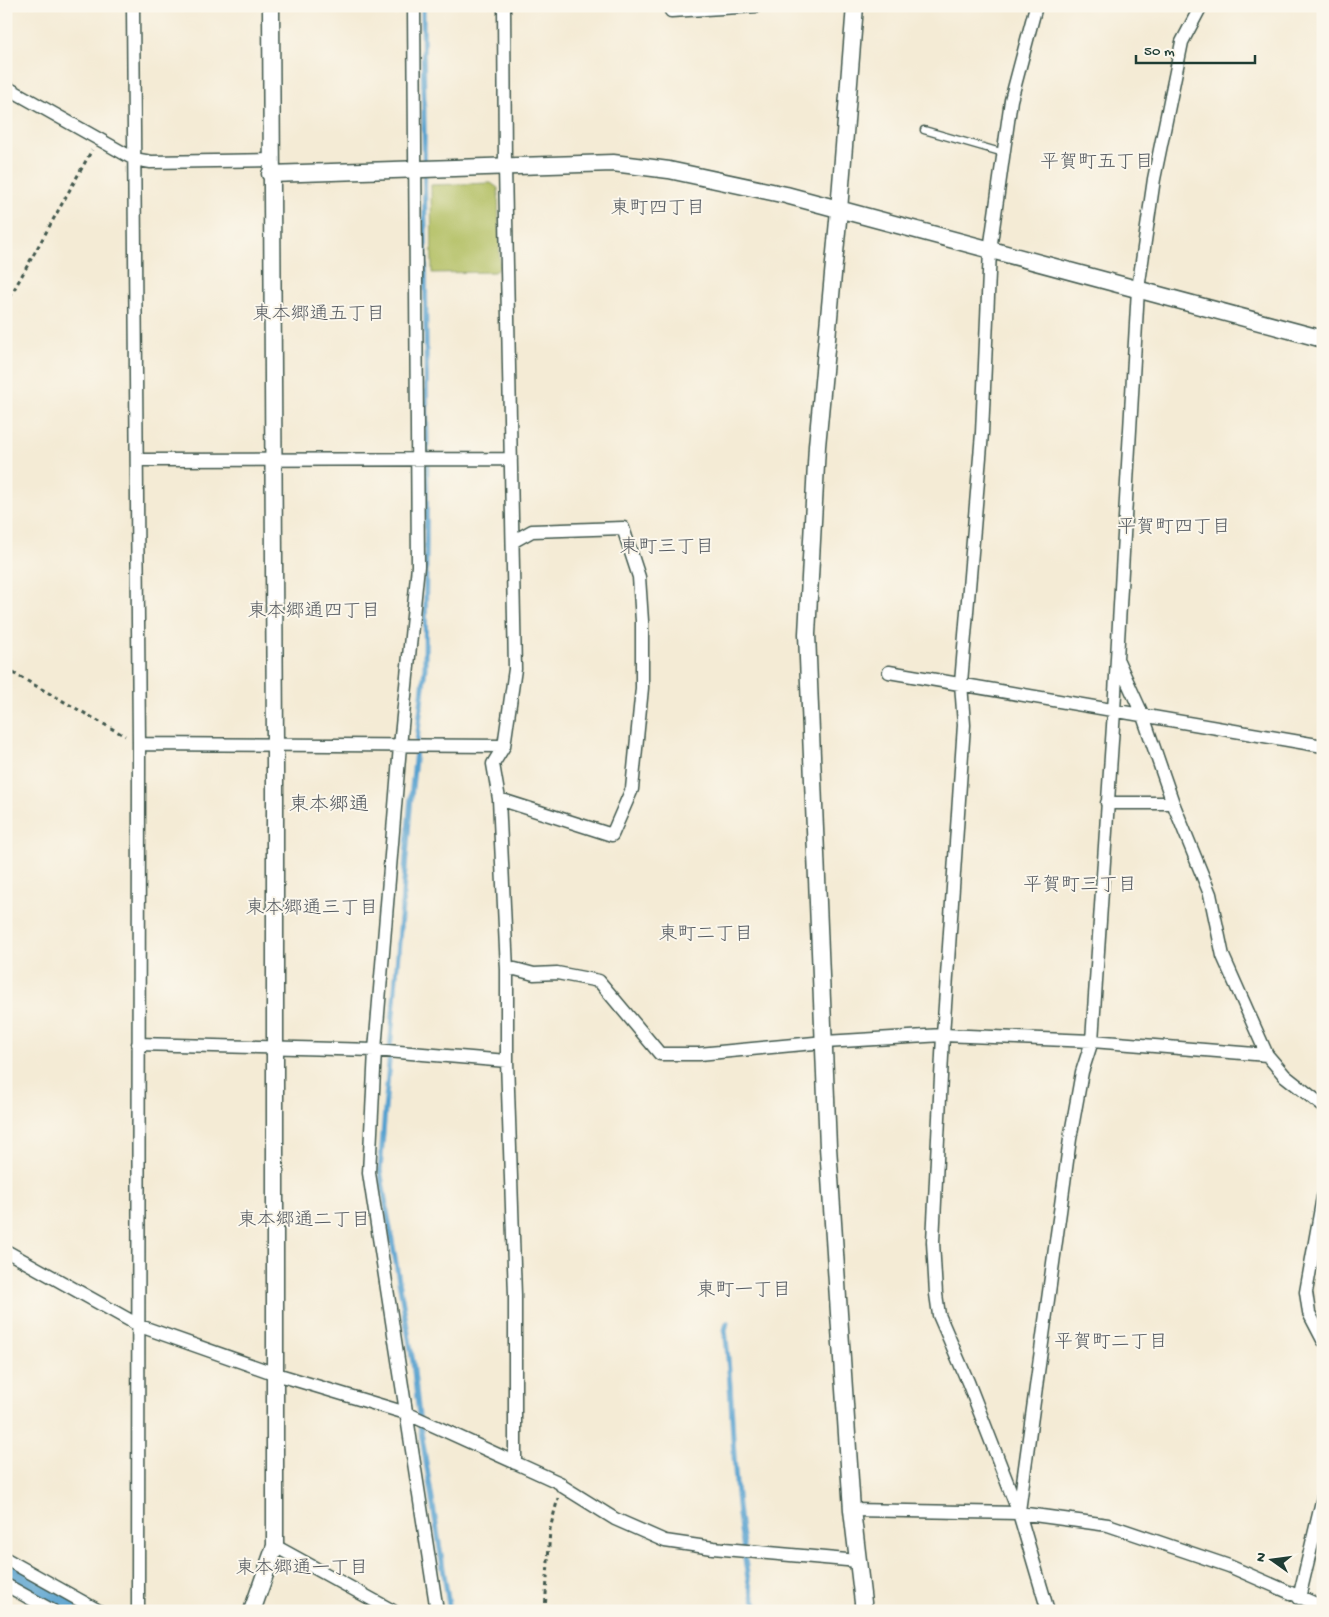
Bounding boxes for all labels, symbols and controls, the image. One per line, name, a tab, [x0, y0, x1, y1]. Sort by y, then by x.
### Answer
scale bar	[1136, 32, 1255, 64]
text: 50 m	[1144, 43, 1175, 61]
district label: 平賀町五丁目	[1040, 151, 1154, 175]
district label: 東町四丁目	[610, 197, 706, 221]
district label: 東本郷通五丁目	[252, 303, 386, 327]
district label: 平賀町四丁目	[1117, 516, 1231, 540]
district label: 東町三丁目	[619, 536, 715, 560]
district label: 東本郷通四丁目	[247, 600, 381, 624]
district label: 東本郷通	[289, 793, 369, 818]
district label: 平賀町三丁目	[1023, 874, 1137, 898]
district label: 東本郷通三丁目	[245, 897, 379, 921]
district label: 東町二丁目	[658, 923, 754, 947]
district label: 東本郷通二丁目	[237, 1209, 371, 1233]
district label: 東町一丁目	[696, 1279, 792, 1303]
district label: 平賀町二丁目	[1054, 1331, 1168, 1355]
north arrow	[1246, 1534, 1296, 1584]
text: N	[1252, 1551, 1271, 1564]
district label: 東本郷通一丁目	[235, 1557, 369, 1581]

